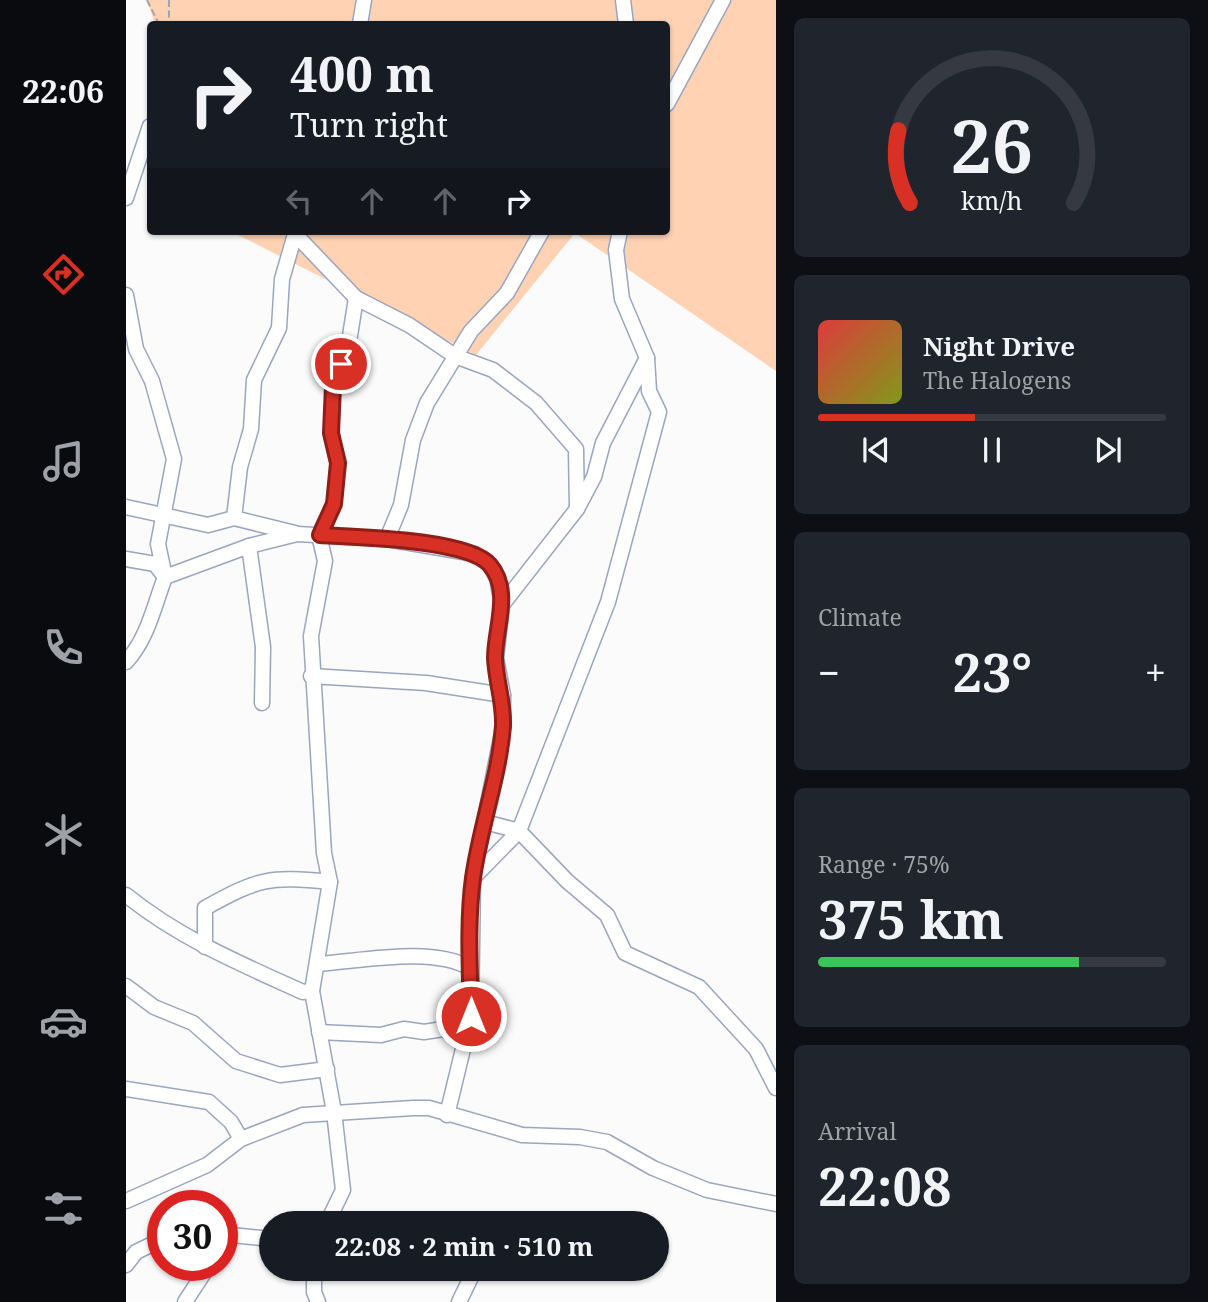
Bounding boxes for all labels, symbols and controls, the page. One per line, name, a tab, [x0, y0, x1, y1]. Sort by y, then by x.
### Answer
text: 400 m	[290, 40, 434, 106]
icon: right	[175, 49, 266, 140]
text: 22:06	[22, 69, 104, 112]
text: 26	[951, 96, 1033, 195]
text: Turn right	[290, 103, 448, 146]
icon: left	[280, 182, 318, 220]
icon: ahead	[353, 182, 391, 220]
icon: ahead	[426, 182, 464, 220]
icon: right	[499, 182, 537, 220]
text: km/h	[961, 183, 1023, 217]
icon: directions	[39, 250, 88, 299]
text: Night Drive	[923, 328, 1075, 364]
pin	[311, 334, 371, 394]
icon: arrive	[322, 345, 360, 383]
text: The Halogens	[923, 364, 1071, 396]
icon: previous	[857, 431, 895, 469]
icon: pause	[973, 431, 1011, 469]
icon: next	[1089, 431, 1127, 469]
icon: music	[39, 437, 88, 486]
text: Climate	[818, 601, 902, 633]
icon: phone	[39, 623, 88, 672]
text: 23°	[953, 636, 1032, 707]
text: −	[818, 646, 840, 698]
text: +	[1145, 646, 1166, 698]
icon: climate	[39, 810, 88, 859]
text: Range · 75%	[818, 848, 950, 880]
text: 375 km	[818, 883, 1004, 954]
position arrow	[434, 979, 508, 1053]
icon: car	[39, 997, 88, 1046]
text: Arrival	[818, 1115, 897, 1147]
text: 22:08	[818, 1150, 951, 1221]
icon: filters	[39, 1184, 88, 1233]
speed limit sign: 30	[147, 1190, 238, 1281]
text: 22:08 · 2 min · 510 m	[334, 1228, 594, 1264]

